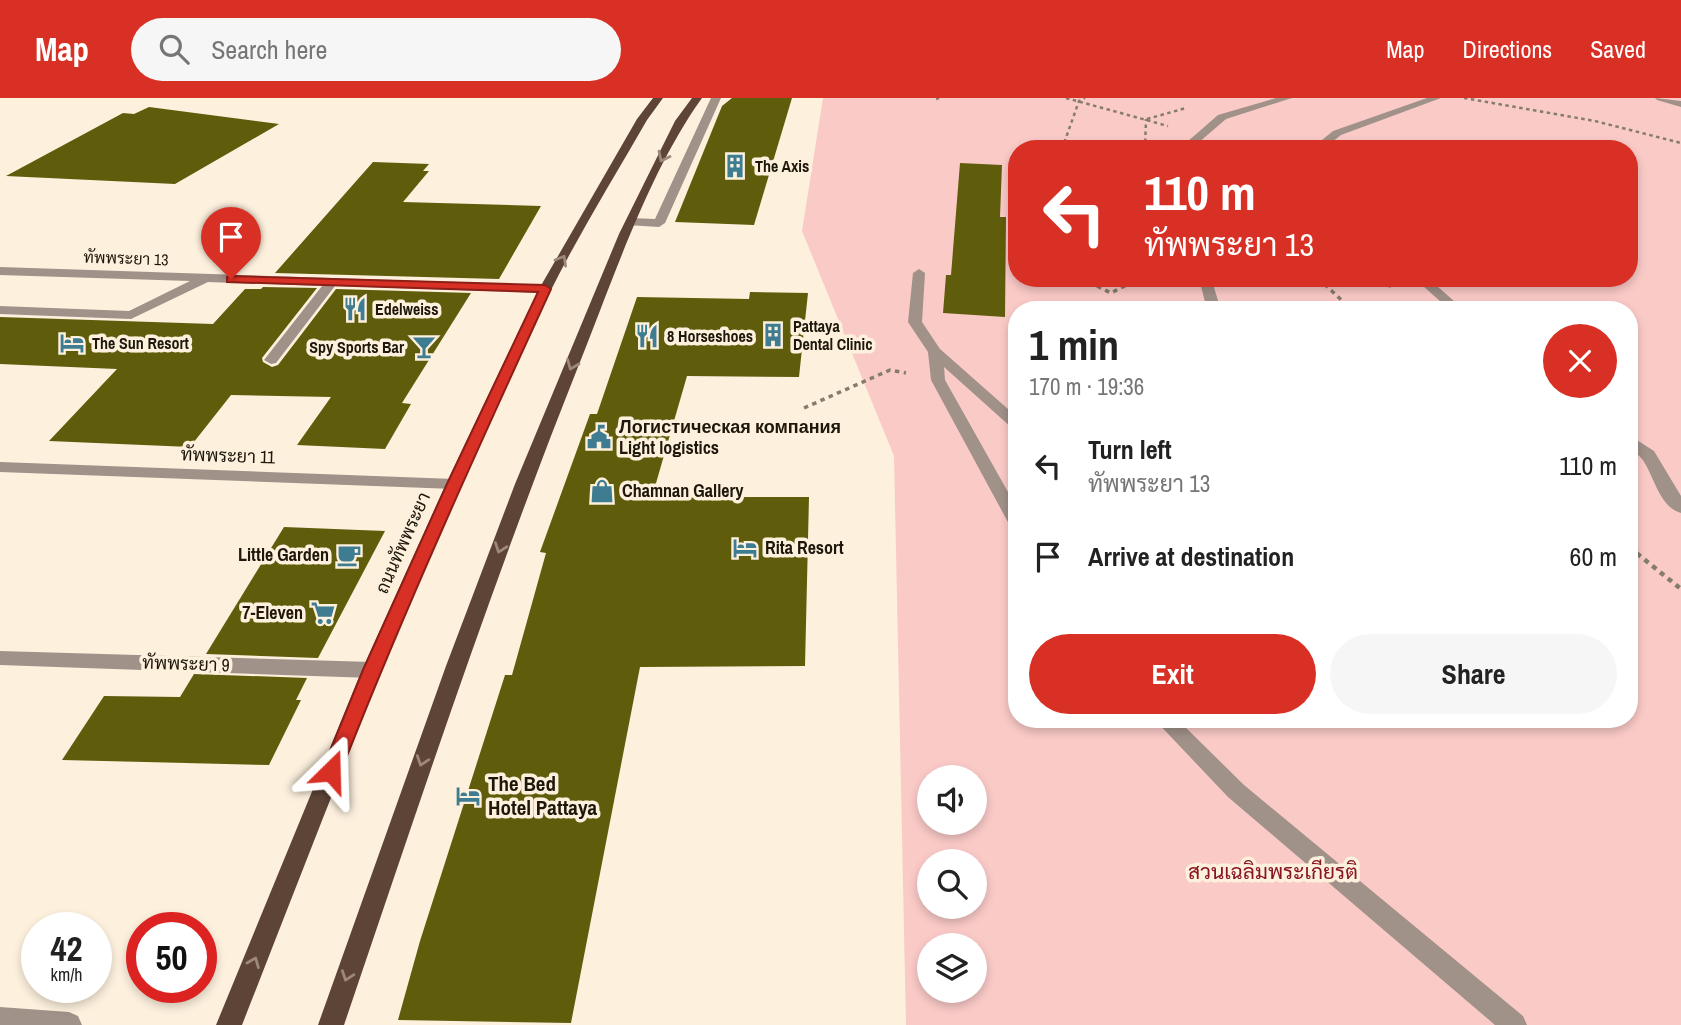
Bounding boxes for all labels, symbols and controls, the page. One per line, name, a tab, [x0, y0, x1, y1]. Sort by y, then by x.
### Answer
search box	[131, 18, 621, 81]
text: Map	[35, 27, 89, 71]
icon: search	[155, 30, 193, 68]
text: Search here	[211, 32, 327, 67]
text: Map	[1386, 33, 1424, 65]
text: Directions	[1462, 33, 1552, 65]
text: Saved	[1590, 33, 1646, 65]
one-way arrow	[657, 150, 671, 162]
building icon: The Axis	[721, 152, 749, 180]
place label: The Axis	[755, 155, 809, 177]
text: 110 m	[1144, 159, 1256, 225]
icon: left	[1029, 168, 1120, 259]
pin	[201, 207, 261, 279]
icon: arrive	[212, 218, 250, 256]
text: ทัพพระยา 13	[1144, 223, 1314, 266]
street label: ทัพพระยา 13	[83, 246, 169, 270]
one-way arrow	[554, 255, 567, 267]
restaurant icon: Edelweiss	[341, 295, 369, 323]
place label: Edelweiss	[375, 298, 438, 320]
place label: Pattaya Dental Clinic	[793, 315, 872, 355]
text: 1 min	[1029, 317, 1119, 373]
building icon: Pattaya Dental Clinic	[759, 321, 787, 349]
restaurant icon: 8 Horseshoes	[633, 322, 661, 350]
button: close	[1543, 324, 1617, 398]
place label: 8 Horseshoes	[667, 325, 753, 347]
hotel icon: The Sun Resort	[58, 329, 86, 357]
place label: The Sun Resort	[92, 332, 190, 354]
bar icon: Spy Sports Bar	[410, 333, 438, 361]
place label: Spy Sports Bar	[309, 336, 405, 358]
one-way arrow	[567, 359, 581, 371]
text: 170 m · 19:36	[1029, 371, 1144, 402]
place label: Логистическая компания Light logistics	[619, 414, 841, 460]
public building icon: Логистическая компания Light logistics	[585, 423, 613, 451]
text: Turn left	[1088, 432, 1172, 467]
street label: ทัพพระยา 11	[180, 441, 276, 470]
icon: left	[1029, 447, 1067, 485]
text: 110 m	[1559, 448, 1617, 483]
text: ทัพพระยา 13	[1088, 468, 1210, 499]
shop icon: Chamnan Gallery	[588, 477, 616, 505]
place label: Chamnan Gallery	[622, 478, 744, 503]
street label: ถนนทัพพระยา	[369, 488, 436, 597]
hotel icon: Rita Resort	[731, 534, 759, 562]
place label: Rita Resort	[765, 535, 844, 560]
icon: arrive	[1029, 538, 1067, 576]
text: Arrive at destination	[1088, 539, 1294, 574]
text: 60 m	[1570, 539, 1617, 574]
cafe icon: Little Garden	[335, 541, 363, 569]
one-way arrow	[494, 541, 508, 553]
place label: Little Garden	[238, 542, 329, 567]
supermarket icon: 7-Eleven	[309, 599, 337, 627]
place label: 7-Eleven	[242, 600, 303, 625]
button: Exit	[1029, 634, 1316, 714]
button: Share	[1330, 634, 1617, 714]
street label: ทัพพระยา 9	[142, 649, 230, 678]
position arrow	[294, 734, 368, 808]
one-way arrow	[416, 755, 430, 767]
map controls	[917, 765, 987, 1003]
button: sound	[917, 765, 987, 835]
place label: The Bed Hotel Pattaya	[488, 769, 598, 822]
hotel icon: The Bed Hotel Pattaya	[454, 782, 482, 810]
button: search	[917, 849, 987, 919]
park label: สวนเฉลิมพระเกียรติ	[1188, 857, 1358, 886]
speed limit sign: 50	[126, 912, 217, 1003]
text: 42	[51, 925, 82, 972]
button: layers	[917, 933, 987, 1003]
one-way arrow	[246, 956, 260, 968]
text: km/h	[51, 962, 83, 987]
one-way arrow	[341, 970, 355, 982]

